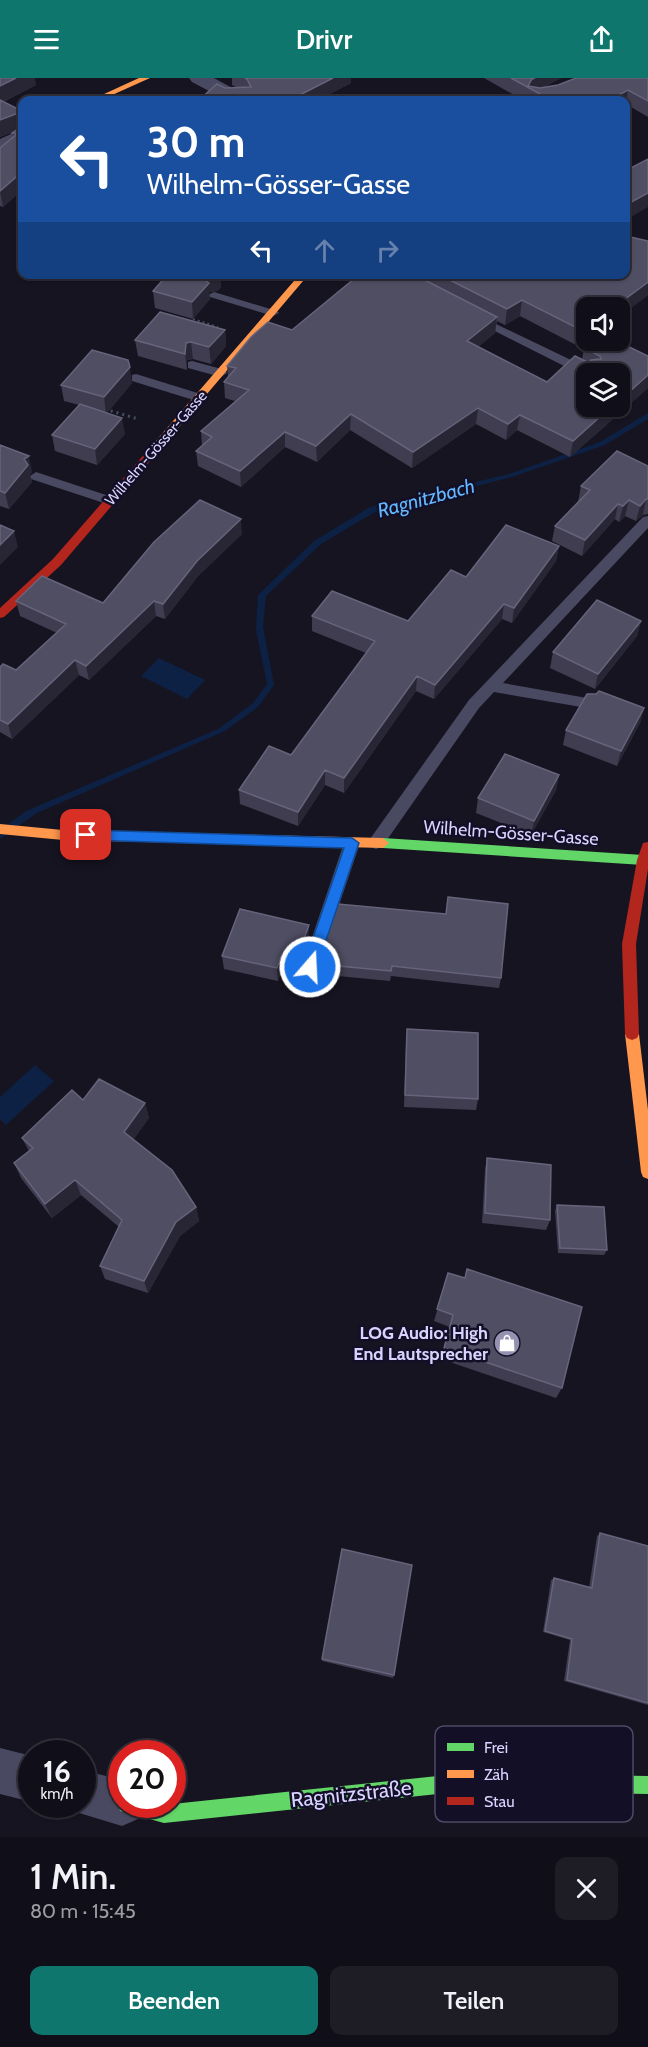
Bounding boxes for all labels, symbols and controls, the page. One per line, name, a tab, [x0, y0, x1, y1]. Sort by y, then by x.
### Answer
icon: menu	[30, 23, 63, 56]
text: Drivr	[296, 23, 352, 56]
icon: share	[585, 23, 618, 56]
text: 30 m	[147, 116, 245, 168]
icon: left	[48, 120, 126, 198]
text: Wilhelm-Gösser-Gasse	[147, 168, 410, 201]
icon: left	[245, 234, 278, 267]
icon: ahead	[308, 234, 341, 267]
icon: right	[371, 234, 404, 267]
map controls	[576, 297, 630, 417]
button: sound	[576, 297, 630, 351]
button: layers	[576, 363, 630, 417]
street label: Wilhelm-Gösser-Gasse	[101, 387, 211, 509]
water label: Ragnitzbach	[375, 473, 477, 523]
pin	[60, 809, 111, 860]
street label: Wilhelm-Gösser-Gasse	[423, 816, 599, 850]
icon: arrive	[69, 818, 102, 851]
position arrow	[278, 935, 342, 999]
place label: LOG Audio: High End Lautsprecher	[353, 1322, 488, 1365]
shop icon: LOG Audio: High End Lautsprecher	[492, 1328, 522, 1358]
legend	[435, 1726, 633, 1822]
text: Frei	[484, 1738, 508, 1757]
speed limit sign: 20	[108, 1740, 186, 1818]
text: 16	[43, 1753, 71, 1790]
text: Zäh	[484, 1765, 509, 1784]
street label: Ragnitzstraße	[289, 1775, 413, 1812]
text: km/h	[41, 1785, 73, 1803]
text: Stau	[484, 1792, 515, 1811]
text: 1 Min.	[30, 1854, 116, 1898]
button: close	[555, 1857, 618, 1920]
text: 80 m · 15:45	[30, 1899, 136, 1923]
button: Beenden	[30, 1966, 318, 2035]
button: Teilen	[330, 1966, 618, 2035]

